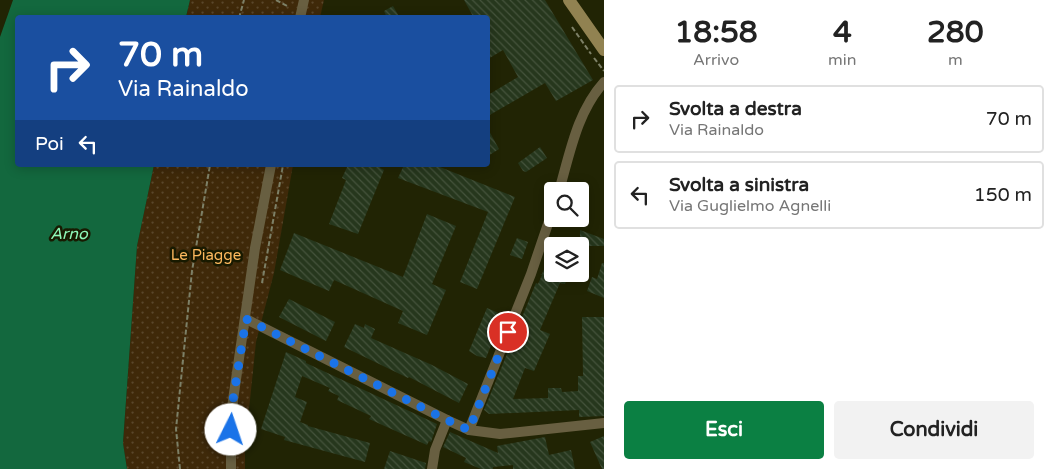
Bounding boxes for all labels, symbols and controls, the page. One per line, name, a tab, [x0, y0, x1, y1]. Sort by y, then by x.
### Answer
text: 18:58	[674, 14, 758, 51]
text: 4	[833, 14, 852, 51]
text: 280	[927, 14, 984, 51]
text: 70 m	[118, 34, 203, 76]
icon: right	[35, 35, 100, 100]
text: Arrivo	[693, 50, 739, 70]
text: min	[828, 50, 857, 70]
text: m	[948, 50, 963, 70]
text: Via Rainaldo	[118, 76, 249, 102]
text: Svolta a destra	[669, 98, 802, 120]
icon: right	[626, 105, 654, 133]
text: 70 m	[986, 108, 1032, 130]
text: Via Rainaldo	[669, 120, 764, 140]
icon: left	[74, 130, 102, 158]
text: Poi	[35, 133, 64, 155]
text: Svolta a sinistra	[669, 174, 809, 196]
icon: left	[626, 181, 654, 209]
map controls	[544, 182, 589, 282]
button: search	[544, 182, 589, 227]
text: 150 m	[974, 184, 1032, 206]
text: Via Guglielmo Agnelli	[669, 196, 831, 216]
water label: Arno	[50, 224, 89, 244]
button: layers	[544, 237, 589, 282]
park label: Le Piagge	[171, 246, 241, 264]
pin	[487, 311, 529, 353]
icon: arrive	[494, 318, 522, 346]
button: Esci	[624, 401, 824, 459]
button: Condividi	[834, 401, 1034, 459]
position arrow	[204, 403, 256, 455]

